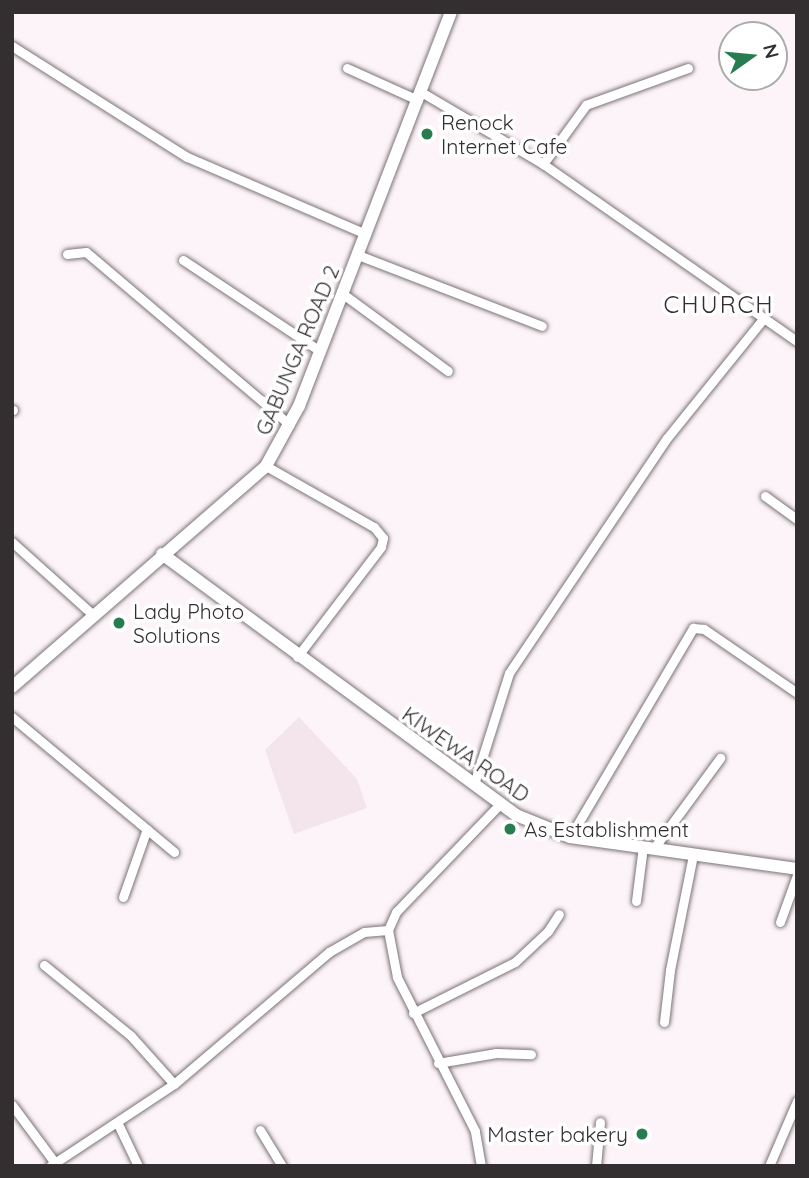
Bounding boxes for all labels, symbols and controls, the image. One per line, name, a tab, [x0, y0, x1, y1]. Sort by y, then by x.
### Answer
north arrow	[718, 21, 788, 91]
text: N	[758, 41, 785, 61]
place label: Renock Internet Cafe	[441, 109, 567, 159]
marker: Renock Internet Cafe	[419, 126, 435, 142]
street label: GABUNGA ROAD 2	[250, 261, 344, 439]
district label: CHURCH	[664, 291, 774, 319]
place label: Lady Photo Solutions	[133, 598, 244, 648]
marker: Lady Photo Solutions	[111, 615, 127, 631]
street label: KIWEWA ROAD	[398, 701, 534, 807]
place label: As Establishment	[524, 816, 689, 842]
marker: As Establishment	[502, 821, 518, 837]
place label: Master bakery	[487, 1121, 628, 1147]
marker: Master bakery	[634, 1126, 650, 1142]

